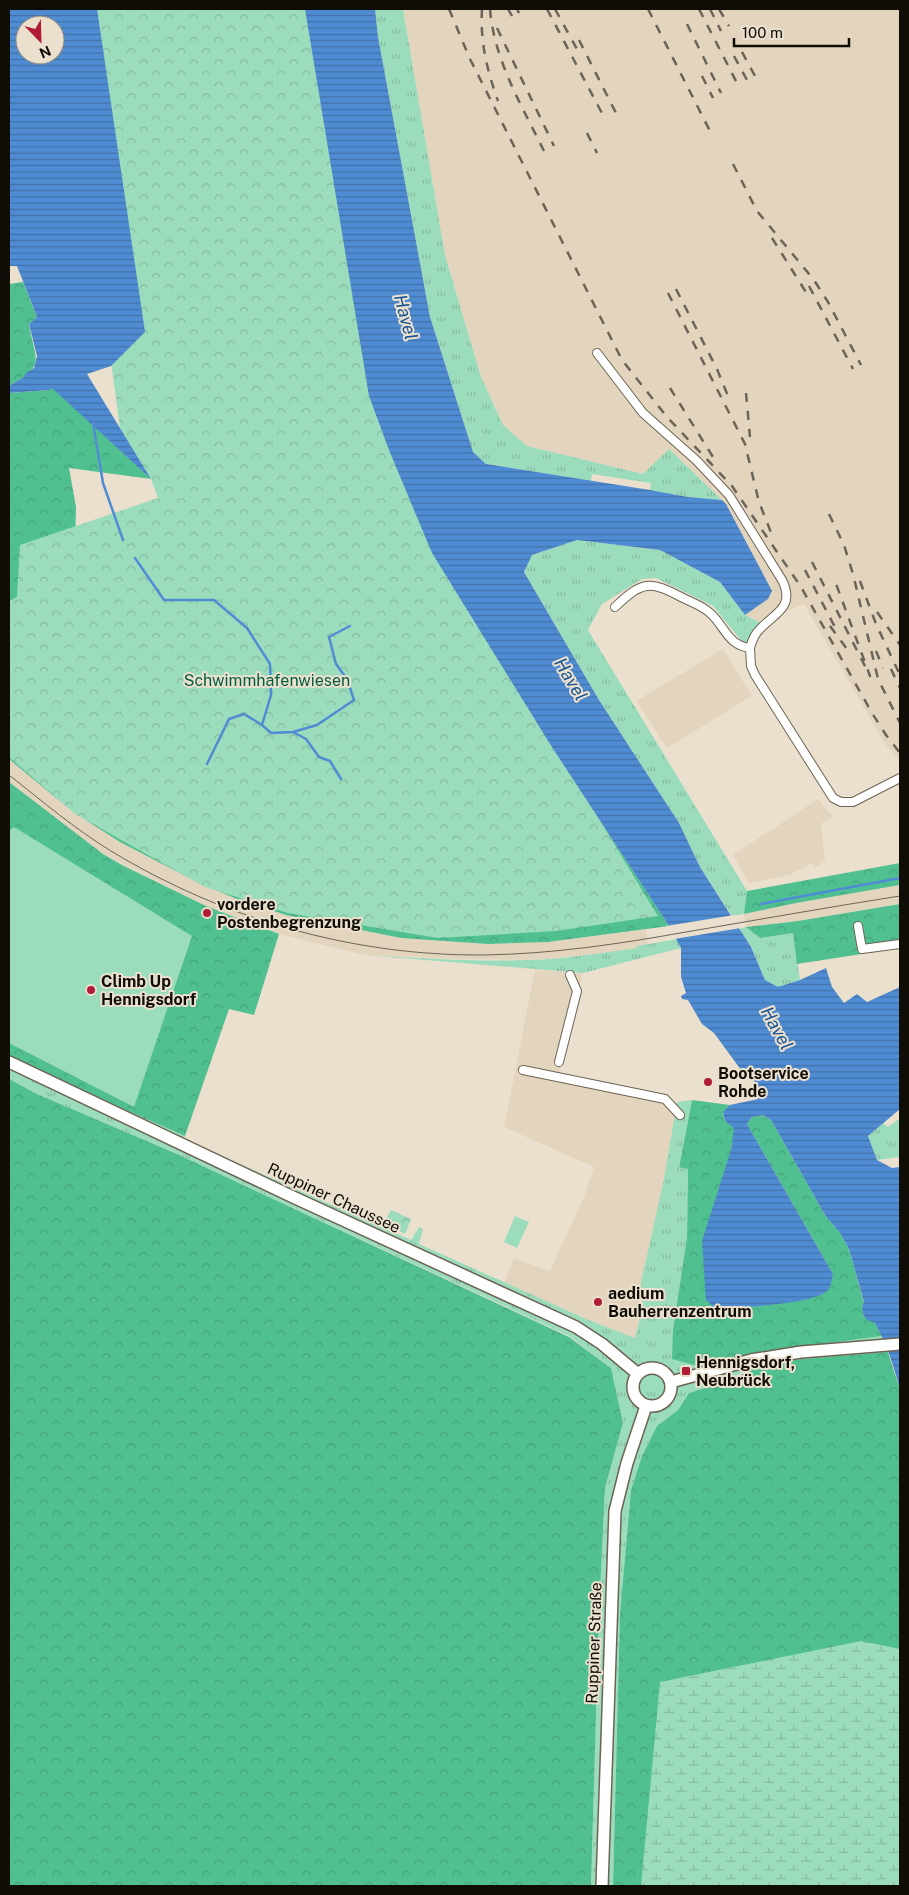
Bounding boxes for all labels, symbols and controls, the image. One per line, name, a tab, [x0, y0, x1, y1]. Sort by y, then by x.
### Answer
north arrow	[15, 15, 65, 65]
scale bar	[734, 15, 849, 47]
text: 100 m	[742, 24, 783, 41]
text: N	[37, 42, 53, 61]
water label: Havel	[390, 292, 422, 342]
water label: Havel	[550, 654, 592, 704]
park label: Schwimmhafenwiesen	[184, 671, 350, 690]
place label: vordere Postenbegrenzung	[217, 895, 361, 932]
marker: vordere Postenbegrenzung	[201, 907, 213, 919]
place label: Climb Up Hennigsdorf	[101, 972, 197, 1009]
marker: Climb Up Hennigsdorf	[85, 984, 97, 996]
water label: Havel	[757, 1003, 797, 1053]
place label: Bootservice Rohde	[718, 1064, 809, 1101]
marker: Bootservice Rohde	[702, 1076, 714, 1088]
street label: Ruppiner Chaussee	[265, 1159, 403, 1237]
place label: aedium Bauherrenzentrum	[608, 1284, 752, 1321]
marker: aedium Bauherrenzentrum	[592, 1296, 604, 1308]
place label: Hennigsdorf, Neubrück	[696, 1353, 795, 1390]
marker: Hennigsdorf, Neubrück	[680, 1365, 692, 1377]
street label: Ruppiner Straße	[582, 1582, 606, 1704]

